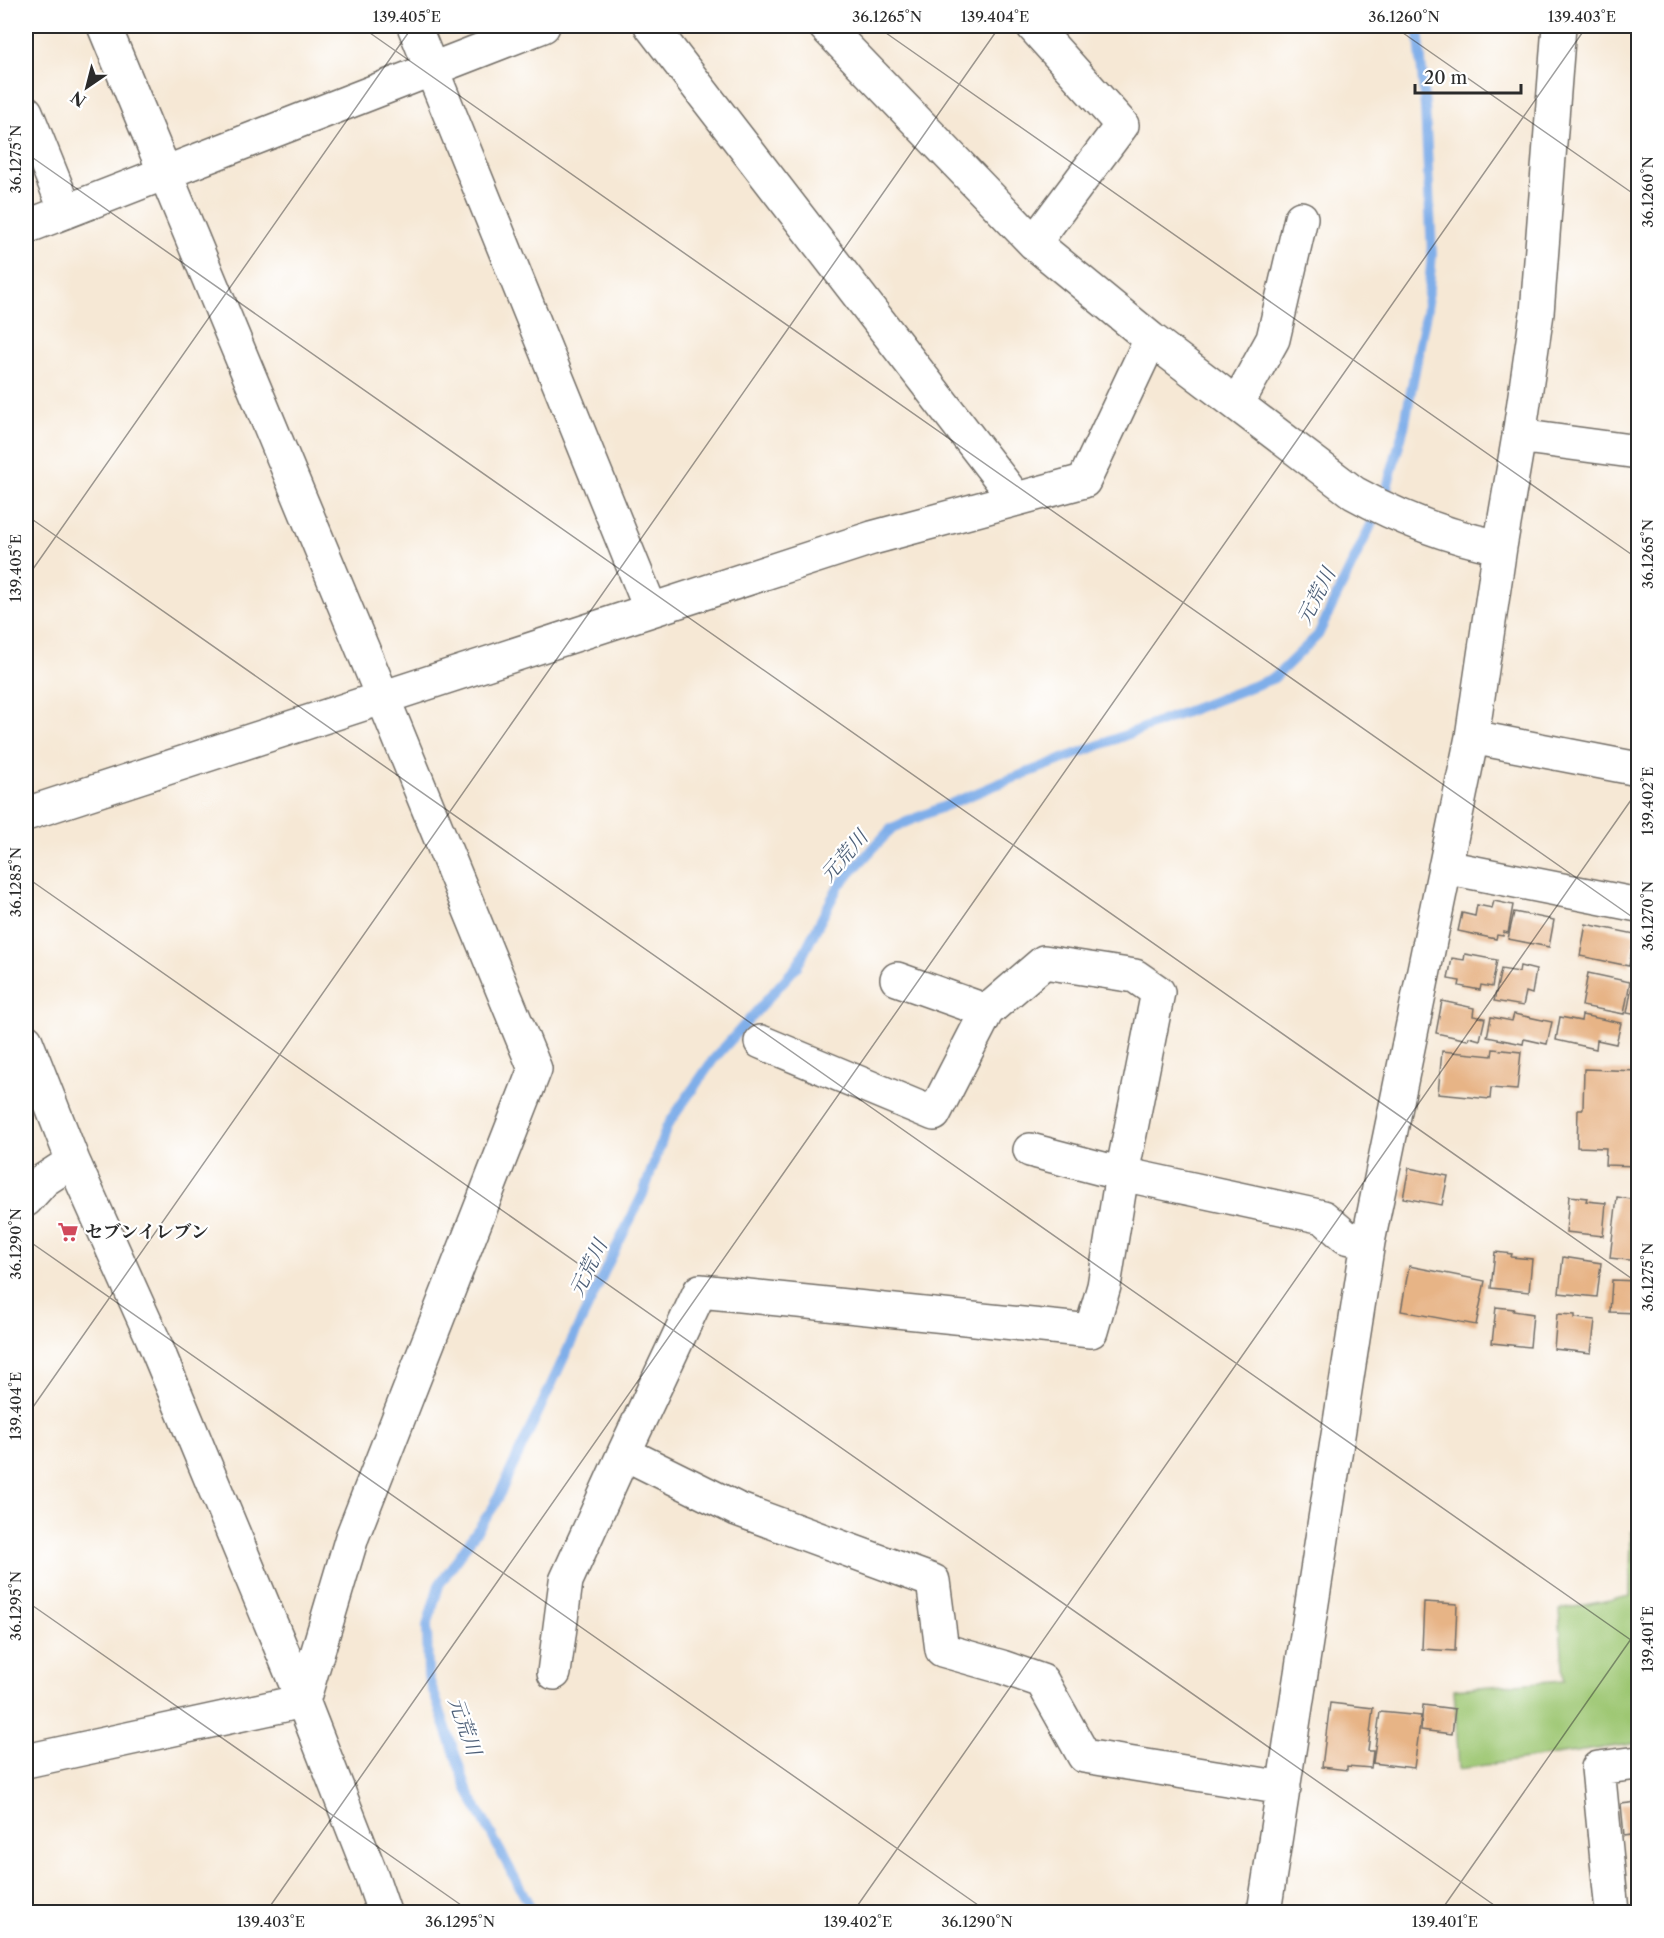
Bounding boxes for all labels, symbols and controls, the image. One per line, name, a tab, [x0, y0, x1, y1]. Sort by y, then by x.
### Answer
text: 139.405°E	[373, 7, 441, 26]
text: 36.1265°N	[852, 7, 922, 26]
text: 139.404°E	[961, 7, 1029, 26]
text: 36.1260°N	[1368, 7, 1440, 26]
text: 139.403°E	[1548, 7, 1616, 26]
north arrow	[57, 57, 117, 117]
scale bar	[1415, 57, 1522, 95]
text: 20 m	[1424, 67, 1468, 89]
text: N	[67, 87, 90, 111]
text: 36.1275°N	[6, 125, 25, 193]
text: 36.1260°N	[1638, 156, 1657, 228]
text: 36.1265°N	[1638, 519, 1657, 589]
text: 139.405°E	[6, 534, 25, 602]
water label: 元荒川	[1292, 562, 1341, 628]
text: 139.402°E	[1638, 767, 1657, 835]
water label: 元荒川	[815, 824, 874, 887]
text: 36.1285°N	[6, 847, 25, 917]
text: 36.1270°N	[1638, 881, 1657, 951]
text: 36.1290°N	[6, 1208, 25, 1280]
supermarket icon: セブンイレブン	[56, 1220, 80, 1244]
place label: セブンイレブン	[85, 1221, 209, 1243]
water label: 元荒川	[564, 1234, 613, 1300]
text: 36.1275°N	[1638, 1243, 1657, 1311]
text: 139.404°E	[6, 1372, 25, 1440]
text: 36.1295°N	[6, 1571, 25, 1641]
text: 139.401°E	[1638, 1606, 1657, 1672]
water label: 元荒川	[444, 1694, 487, 1760]
text: 139.403°E	[237, 1912, 305, 1931]
text: 36.1295°N	[425, 1912, 495, 1931]
text: 139.402°E	[824, 1912, 892, 1931]
text: 36.1290°N	[941, 1912, 1013, 1931]
text: 139.401°E	[1412, 1912, 1478, 1931]

